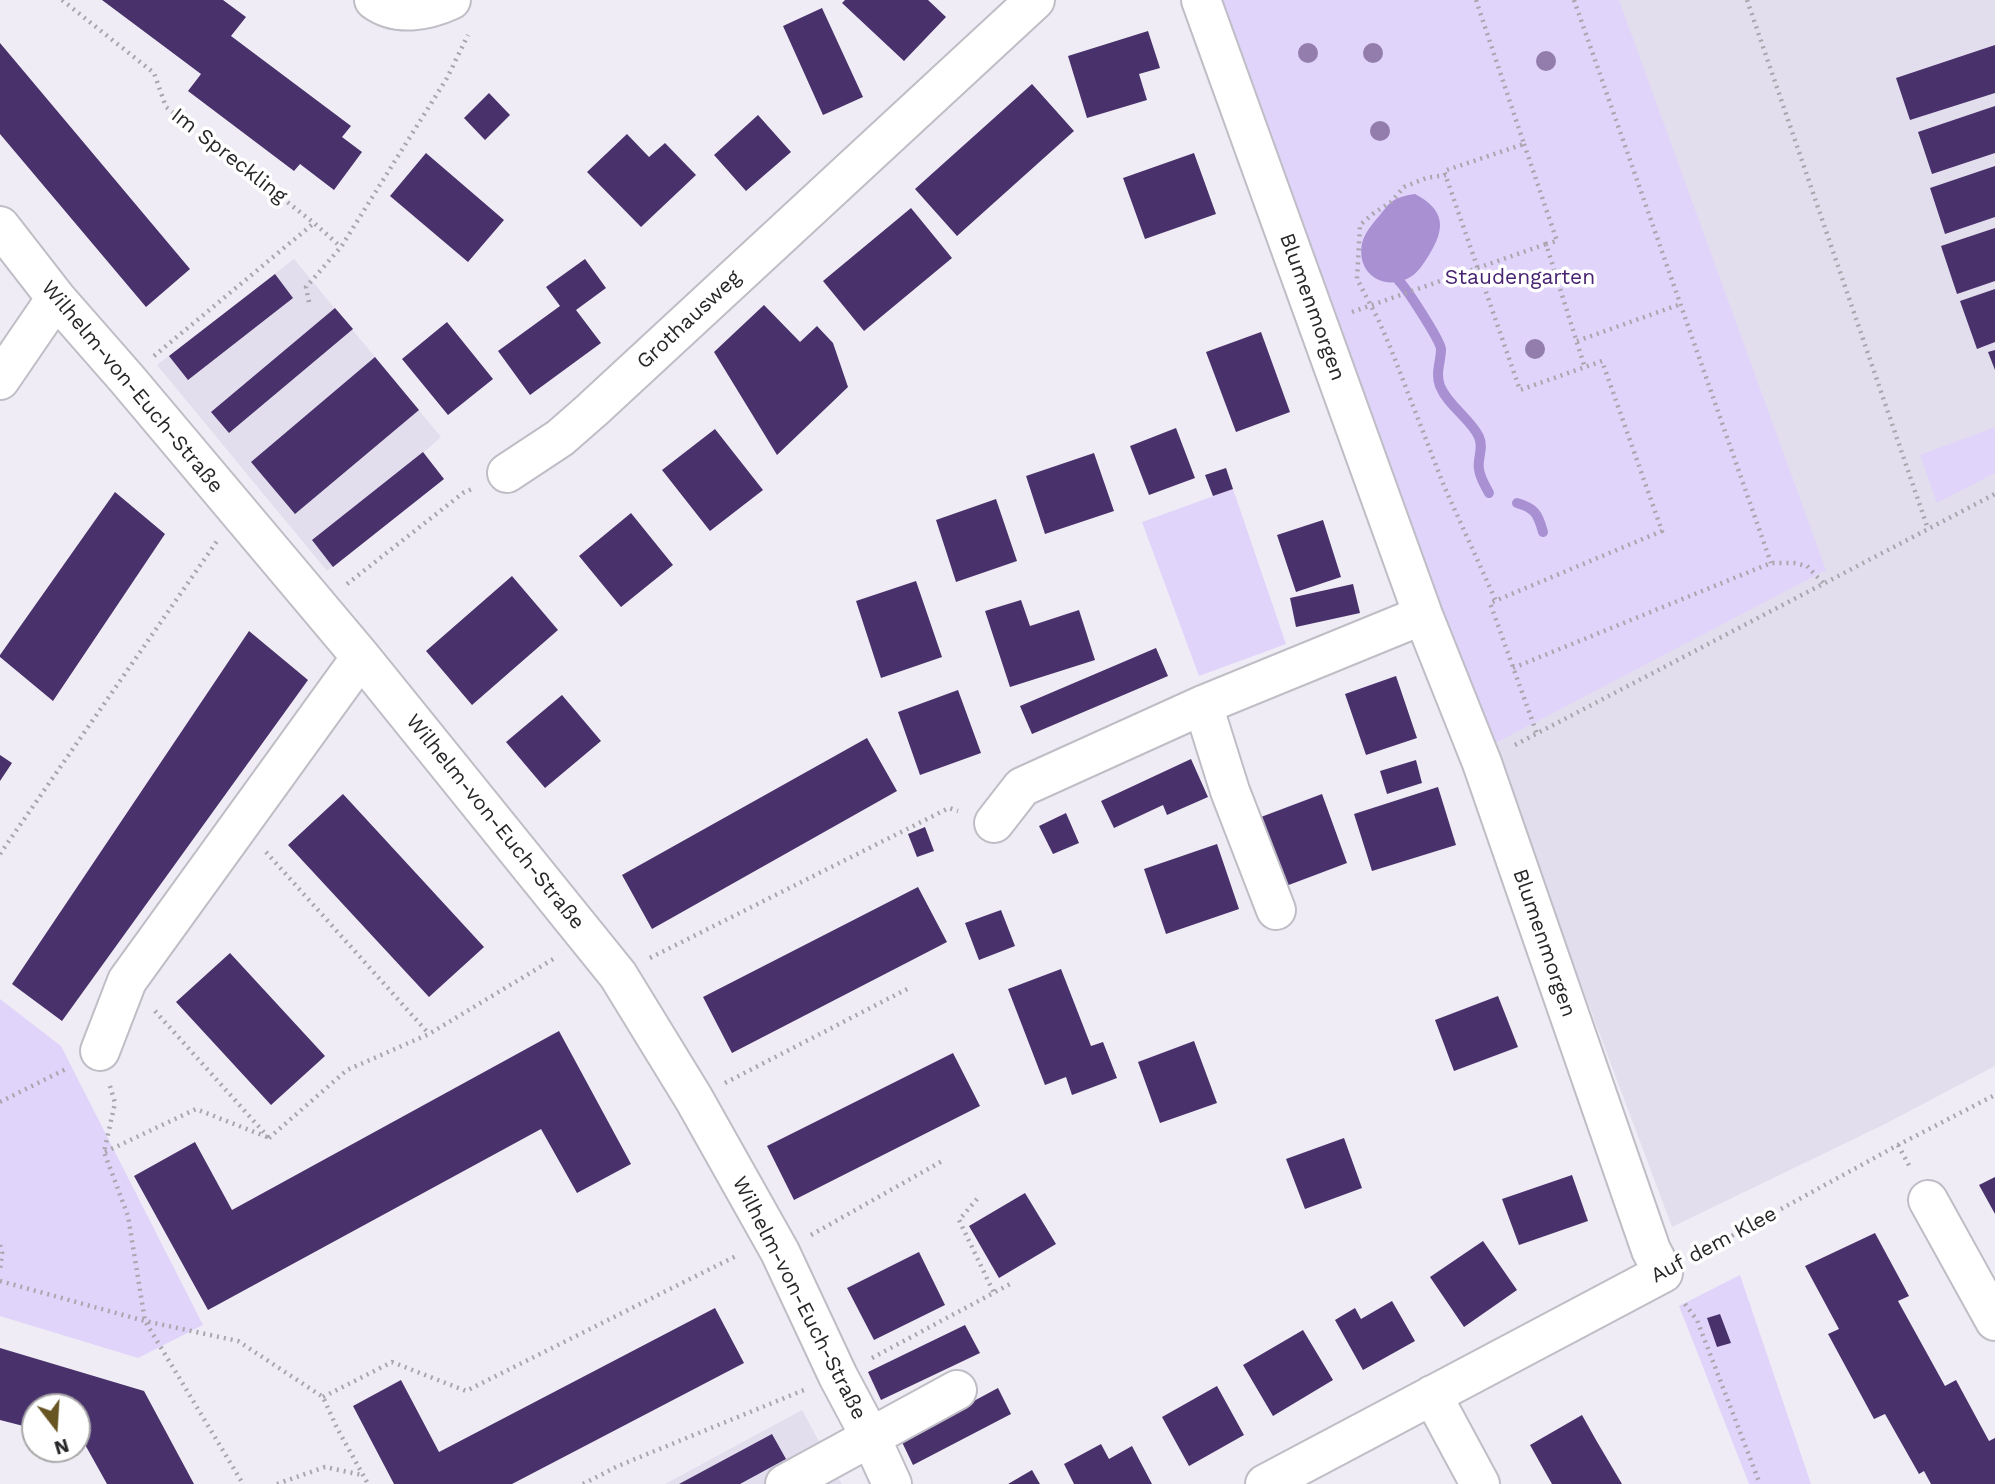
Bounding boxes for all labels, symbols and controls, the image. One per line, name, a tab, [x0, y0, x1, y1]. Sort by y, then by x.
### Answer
street label: Im Spreckling	[166, 103, 292, 209]
street label: Blumenmorgen	[1274, 230, 1350, 384]
street label: Grothausweg	[632, 265, 746, 375]
park label: Staudengarten	[1445, 265, 1595, 291]
street label: Wilhelm-von-Euch-Straße	[36, 276, 228, 498]
street label: Wilhelm-von-Euch-Straße	[400, 709, 590, 935]
street label: Blumenmorgen	[1507, 866, 1581, 1020]
street label: Wilhelm-von-Euch-Straße	[727, 1172, 871, 1424]
street label: Auf dem Klee	[1647, 1201, 1781, 1289]
north arrow	[21, 1393, 91, 1463]
text: N	[52, 1434, 72, 1460]

